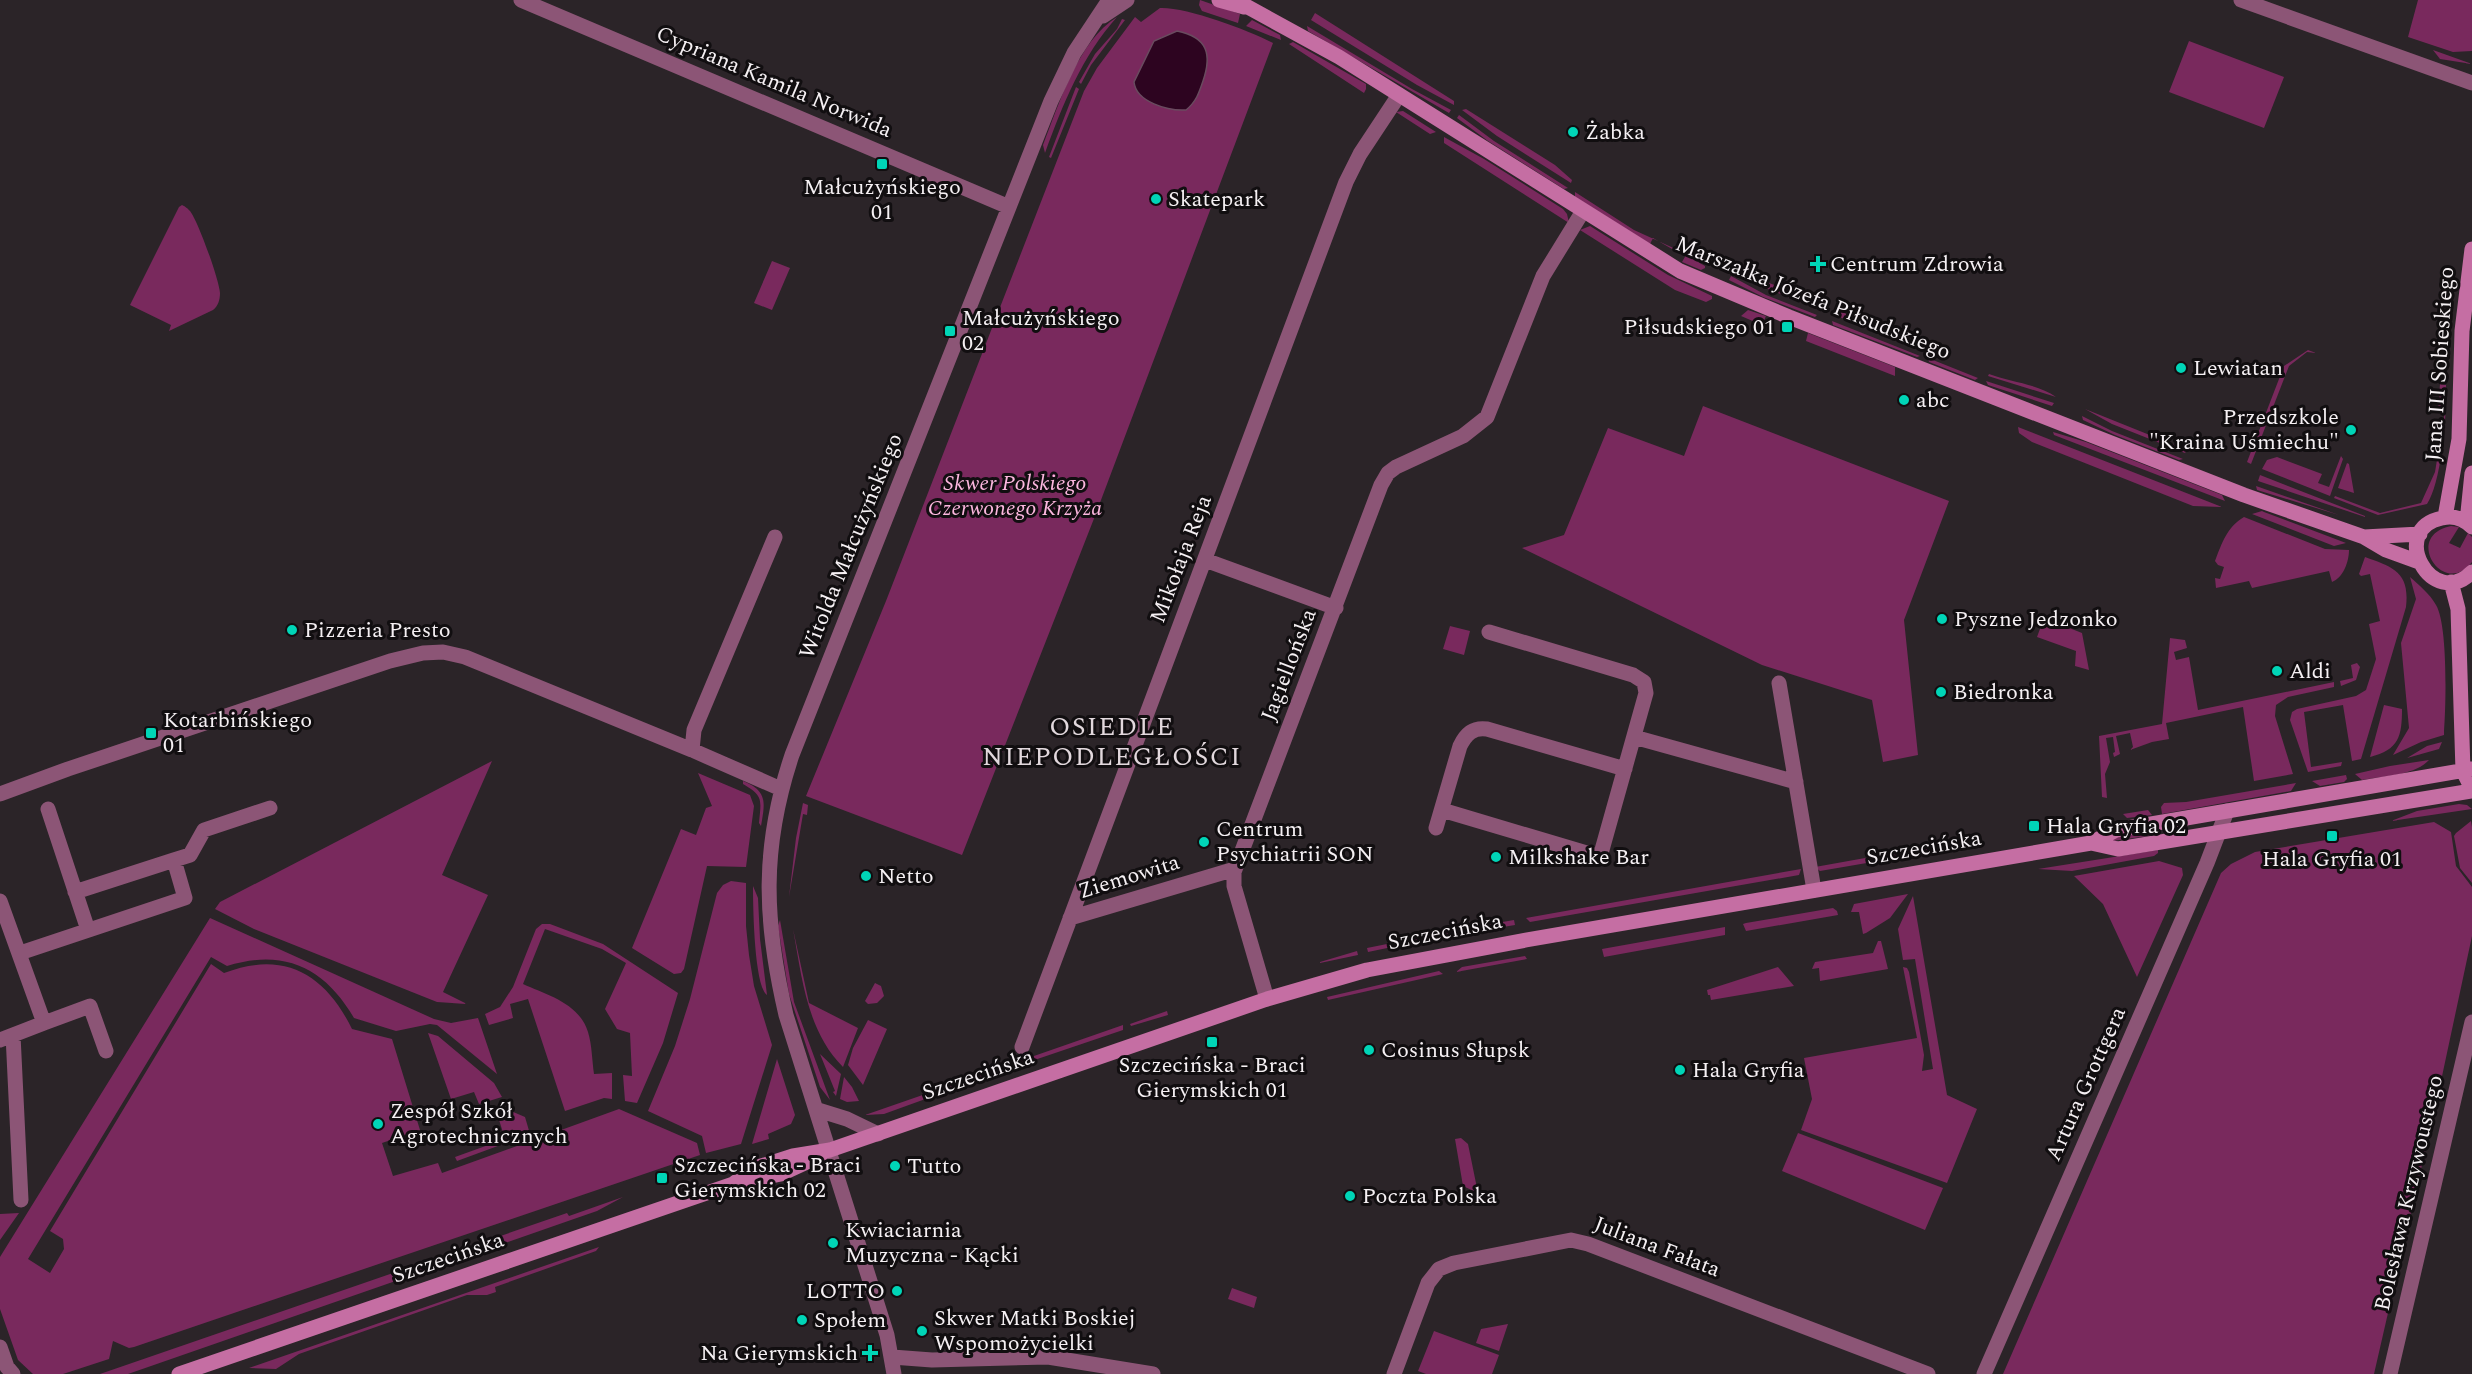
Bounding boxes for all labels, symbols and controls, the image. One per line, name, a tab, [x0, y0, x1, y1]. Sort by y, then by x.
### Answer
street label: Cypriana Kamila Norwida	[651, 17, 897, 147]
place label: Żabka	[1585, 116, 1645, 149]
marker: Żabka	[1566, 125, 1580, 139]
marker: Małcużyńskiego 01	[875, 157, 889, 171]
place label: Małcużyńskiego 01	[803, 171, 961, 229]
place label: Skatepark	[1168, 183, 1265, 216]
marker: Skatepark	[1149, 192, 1163, 206]
street label: Marszałka Józefa Piłsudskiego	[1670, 228, 1956, 368]
place label: Centrum Zdrowia	[1830, 248, 2004, 281]
marker: Centrum Zdrowia	[1811, 257, 1825, 271]
street label: Jana III Sobieskiego	[2417, 266, 2463, 462]
place label: Małcużyńskiego 02	[962, 302, 1120, 360]
place label: Piłsudskiego 01	[1623, 311, 1775, 344]
marker: Piłsudskiego 01	[1780, 320, 1794, 334]
marker: Małcużyńskiego 02	[943, 324, 957, 338]
place label: Lewiatan	[2193, 352, 2283, 385]
marker: Lewiatan	[2174, 361, 2188, 375]
place label: abc	[1916, 384, 1950, 417]
marker: abc	[1897, 393, 1911, 407]
place label: Przedszkole "Kraina Uśmiechu"	[2149, 401, 2339, 459]
marker: Przedszkole "Kraina Uśmiechu"	[2344, 423, 2358, 437]
street label: Witolda Małcużyńskiego	[791, 428, 911, 664]
park label: Skwer Polskiego Czerwonego Krzyża	[928, 467, 1102, 525]
street label: Mikołaja Reja	[1141, 490, 1221, 628]
place label: Pyszne Jedzonko	[1954, 603, 2118, 636]
street label: Jagiellońska	[1252, 604, 1326, 726]
marker: Pyszne Jedzonko	[1935, 612, 1949, 626]
place label: Pizzeria Presto	[304, 614, 451, 647]
marker: Pizzeria Presto	[285, 623, 299, 637]
place label: Aldi	[2289, 655, 2331, 688]
marker: Aldi	[2270, 664, 2284, 678]
place label: Biedronka	[1953, 676, 2054, 709]
marker: Biedronka	[1934, 685, 1948, 699]
place label: Kotarbińskiego 01	[163, 704, 312, 762]
district label: OSIEDLE NIEPODLEGŁOŚCI	[982, 707, 1242, 777]
marker: Kotarbińskiego 01	[144, 726, 158, 740]
place label: Hala Gryfia 02	[2046, 810, 2186, 843]
place label: Centrum Psychiatrii SON	[1216, 813, 1374, 871]
marker: Hala Gryfia 02	[2027, 819, 2041, 833]
street label: Szczecińska	[1864, 822, 1984, 874]
marker: Hala Gryfia 01	[2325, 829, 2339, 843]
marker: Centrum Psychiatrii SON	[1197, 835, 1211, 849]
place label: Milkshake Bar	[1508, 841, 1649, 874]
place label: Hala Gryfia 01	[2262, 843, 2402, 876]
street label: Ziemowita	[1074, 846, 1184, 908]
marker: Milkshake Bar	[1489, 850, 1503, 864]
place label: Netto	[878, 860, 934, 893]
marker: Netto	[859, 869, 873, 883]
street label: Szczecińska	[1385, 905, 1505, 959]
street label: Artura Grottgera	[2037, 1001, 2135, 1166]
place label: Cosinus Słupsk	[1381, 1034, 1530, 1067]
marker: Szczecińska - Braci Gierymskich 01	[1205, 1035, 1219, 1049]
street label: Szczecińska	[918, 1040, 1039, 1110]
marker: Cosinus Słupsk	[1362, 1043, 1376, 1057]
place label: Szczecińska - Braci Gierymskich 01	[1118, 1049, 1306, 1107]
place label: Hala Gryfia	[1692, 1054, 1805, 1087]
marker: Hala Gryfia	[1673, 1063, 1687, 1077]
street label: Bolesława Krzywoustego	[2366, 1072, 2452, 1314]
place label: Zespół Szkół Agrotechnicznych	[390, 1095, 567, 1153]
marker: Zespół Szkół Agrotechnicznych	[371, 1117, 385, 1131]
place label: Szczecińska - Braci Gierymskich 02	[674, 1149, 861, 1207]
place label: Tutto	[907, 1150, 961, 1183]
marker: Tutto	[888, 1159, 902, 1173]
marker: Szczecińska - Braci Gierymskich 02	[655, 1171, 669, 1185]
place label: Poczta Polska	[1362, 1180, 1497, 1213]
marker: Poczta Polska	[1343, 1189, 1357, 1203]
street label: Juliana Fałata	[1589, 1208, 1725, 1286]
place label: Kwiaciarnia Muzyczna - Kącki	[845, 1214, 1019, 1272]
street label: Szczecińska	[388, 1223, 509, 1293]
marker: Kwiaciarnia Muzyczna - Kącki	[826, 1236, 840, 1250]
place label: LOTTO	[806, 1275, 885, 1308]
marker: LOTTO	[890, 1284, 904, 1298]
place label: Skwer Matki Boskiej Wspomożycielki	[934, 1302, 1136, 1360]
place label: Społem	[814, 1304, 886, 1337]
marker: Społem	[795, 1313, 809, 1327]
marker: Skwer Matki Boskiej Wspomożycielki	[915, 1324, 929, 1338]
place label: Na Gierymskich	[700, 1337, 858, 1370]
marker: Na Gierymskich	[863, 1346, 877, 1360]

